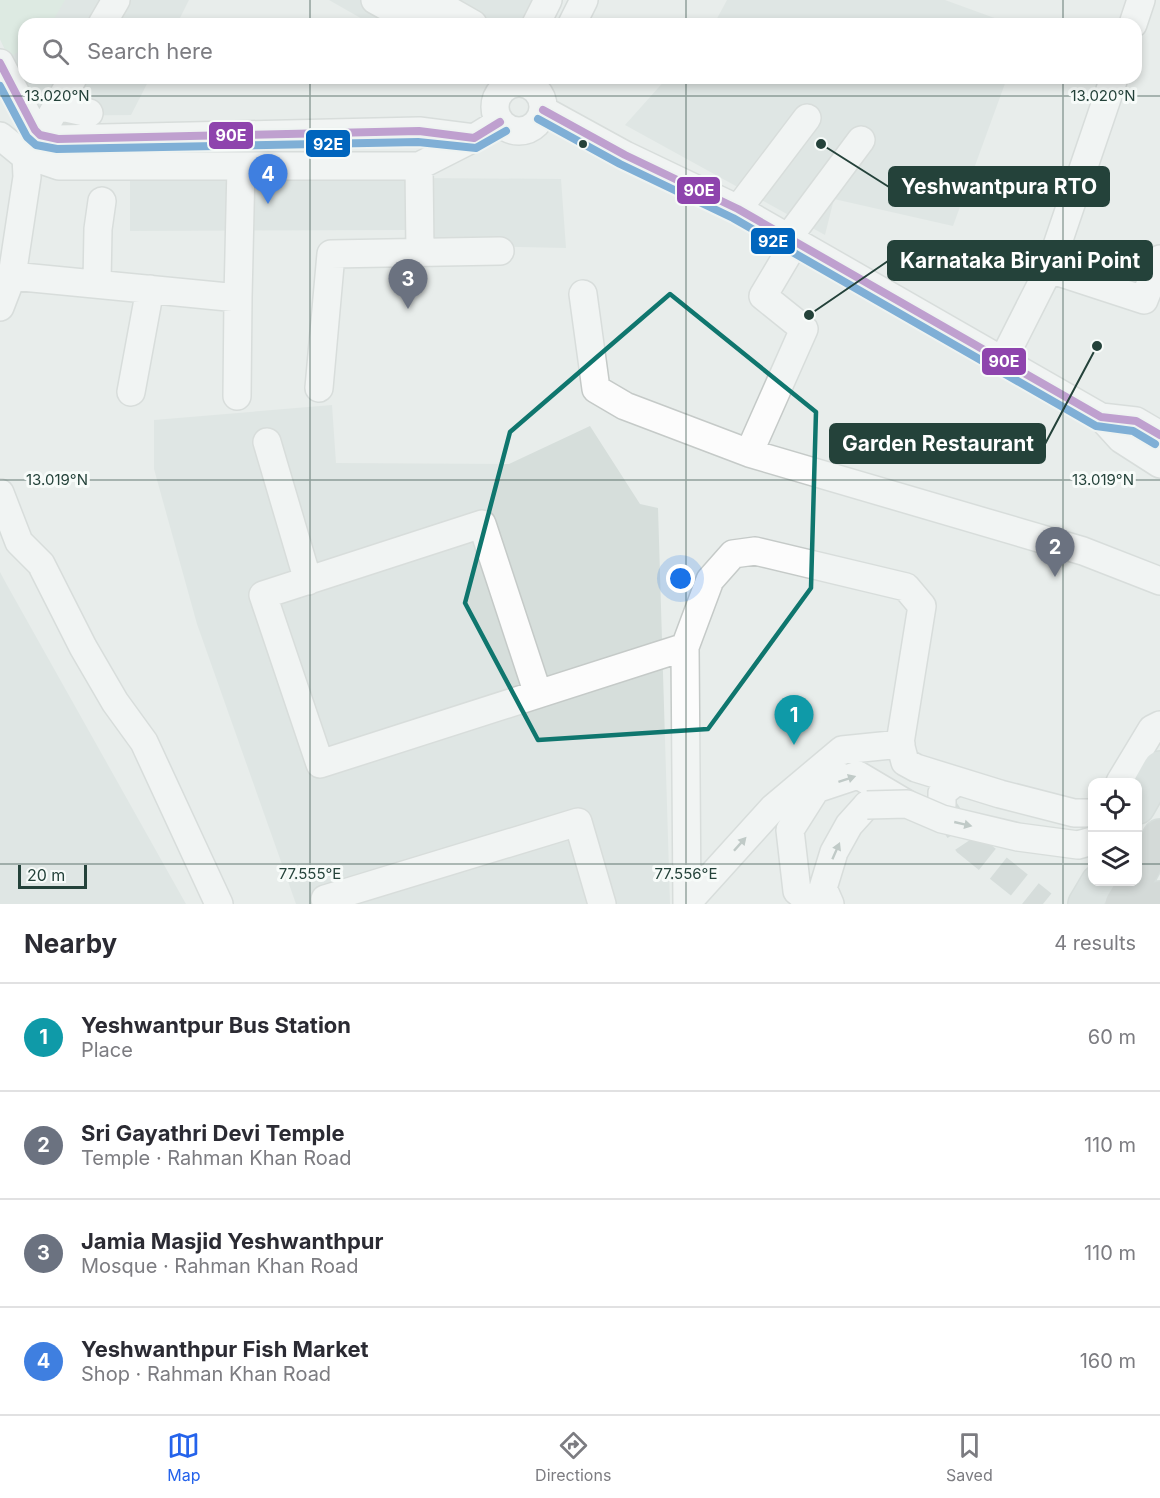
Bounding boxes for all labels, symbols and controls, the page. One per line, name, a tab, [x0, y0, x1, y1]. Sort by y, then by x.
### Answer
search box	[18, 18, 1142, 84]
icon: search	[39, 35, 72, 68]
text: Search here	[87, 38, 213, 64]
text: 13.020°N	[24, 86, 90, 105]
text: 13.020°N	[1070, 86, 1136, 105]
line badge: 90E	[208, 121, 254, 150]
text: 90E	[216, 125, 246, 145]
line badge: 92E	[305, 129, 351, 158]
text: 92E	[313, 134, 343, 154]
unlabelled marker	[577, 138, 589, 150]
pin: 4	[248, 154, 288, 204]
callout: Yeshwantpura RTO	[889, 167, 1109, 206]
text: Yeshwantpura RTO	[901, 174, 1097, 199]
line badge: 90E	[676, 176, 721, 205]
text: 90E	[684, 180, 714, 200]
line badge: 92E	[750, 227, 796, 255]
text: 92E	[758, 231, 788, 251]
callout: Karnataka Biryani Point	[888, 241, 1152, 280]
text: Karnataka Biryani Point	[900, 248, 1140, 273]
pin: 3	[388, 260, 428, 309]
line badge: 90E	[981, 347, 1027, 376]
text: 90E	[989, 351, 1019, 371]
callout: Garden Restaurant	[830, 424, 1045, 463]
text: Garden Restaurant	[842, 431, 1034, 456]
text: 13.019°N	[26, 470, 88, 489]
text: 13.019°N	[1072, 470, 1134, 489]
pin: 2	[1036, 528, 1074, 577]
your location	[666, 564, 695, 593]
pin: 1	[774, 696, 814, 745]
one-way arrow	[838, 774, 856, 783]
map controls	[1088, 778, 1142, 886]
button: locate	[1088, 778, 1142, 832]
one-way arrow	[954, 819, 973, 829]
button: layers	[1088, 832, 1142, 886]
one-way arrow	[733, 837, 746, 852]
one-way arrow	[831, 843, 840, 860]
scale bar	[18, 862, 87, 890]
text: 77.555°E	[279, 864, 341, 883]
text: 77.556°E	[655, 864, 717, 883]
text: 20 m	[27, 865, 65, 885]
text: Nearby	[24, 928, 117, 959]
text: 4 results	[1054, 931, 1136, 955]
text: Yeshwantpur Bus Station	[81, 1012, 351, 1038]
text: 1	[39, 1025, 48, 1049]
text: 60 m	[1088, 1025, 1136, 1049]
text: Place	[81, 1038, 133, 1062]
text: Sri Gayathri Devi Temple	[81, 1120, 345, 1146]
text: 2	[37, 1133, 50, 1157]
text: 110 m	[1084, 1133, 1136, 1157]
text: Temple · Rahman Khan Road	[81, 1146, 352, 1170]
text: Jamia Masjid Yeshwanthpur	[81, 1228, 384, 1254]
text: 3	[37, 1241, 50, 1265]
text: 110 m	[1084, 1241, 1136, 1265]
text: Mosque · Rahman Khan Road	[81, 1254, 359, 1278]
text: Yeshwanthpur Fish Market	[81, 1336, 369, 1362]
text: 4	[37, 1349, 50, 1373]
text: 160 m	[1080, 1349, 1136, 1373]
text: Shop · Rahman Khan Road	[81, 1362, 331, 1386]
tab: Map	[167, 1429, 201, 1485]
tab: Directions	[535, 1429, 611, 1485]
tab: Saved	[946, 1429, 993, 1485]

